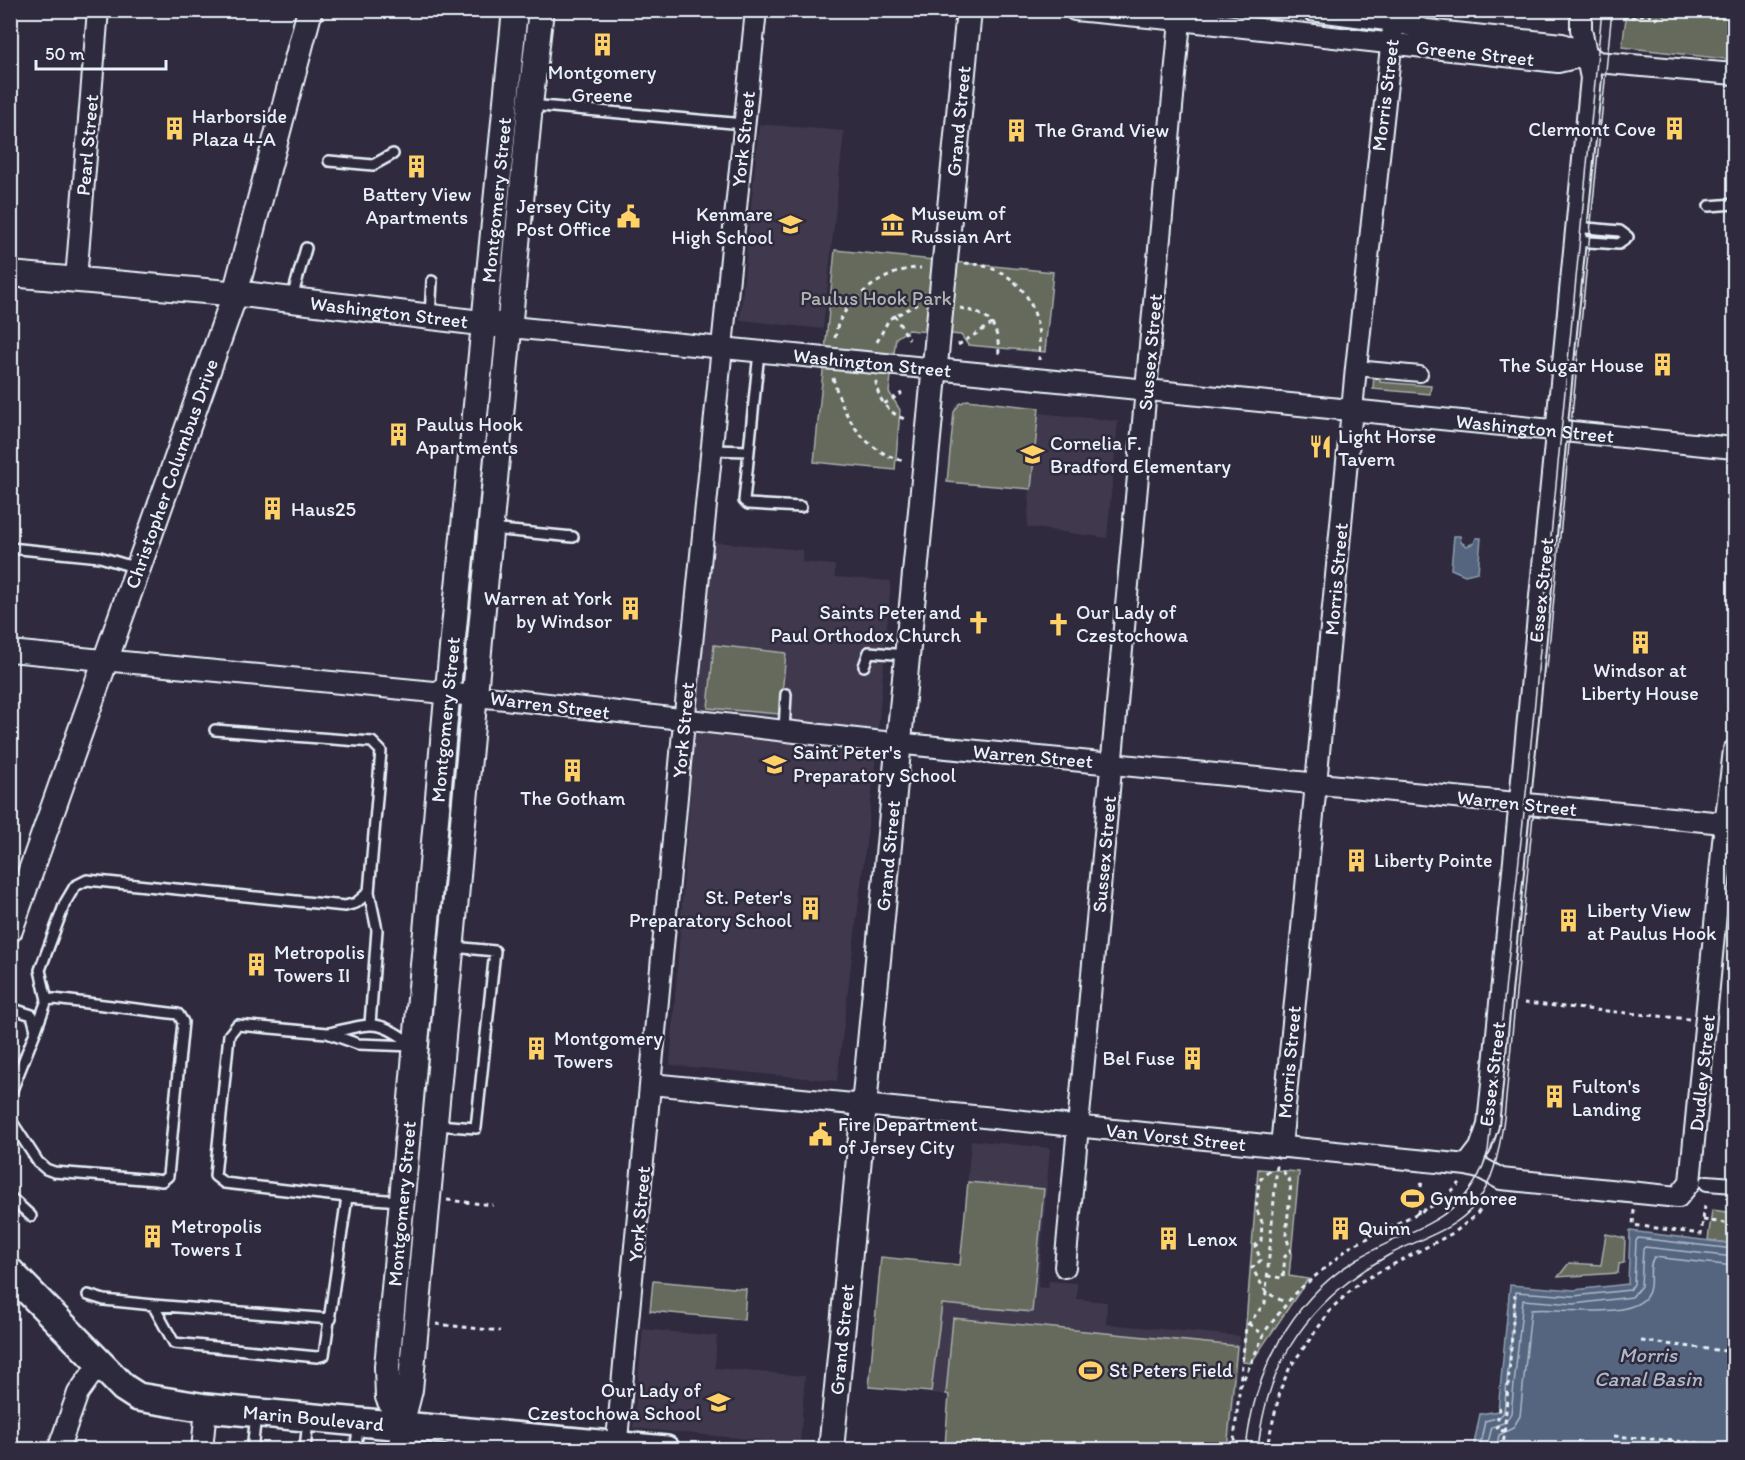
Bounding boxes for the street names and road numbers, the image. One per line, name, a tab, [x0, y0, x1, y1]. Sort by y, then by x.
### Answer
street label: Greene Street	[1415, 35, 1536, 71]
street label: Morris Street	[1366, 37, 1404, 153]
street label: Grand Street	[941, 65, 976, 178]
street label: York Street	[726, 89, 760, 188]
street label: Pearl Street	[71, 93, 103, 197]
street label: Montgomery Street	[476, 116, 516, 284]
street label: Washington Street	[309, 290, 469, 333]
street label: Sussex Street	[1133, 293, 1167, 411]
street label: Washington Street	[792, 343, 953, 383]
street label: Christopher Columbus Drive	[120, 356, 223, 592]
street label: Washington Street	[1455, 409, 1615, 448]
street label: Morris Street	[1319, 522, 1353, 636]
street label: Essex Street	[1524, 536, 1558, 644]
street label: Montgomery Street	[426, 636, 465, 803]
street label: York Street	[667, 681, 699, 779]
street label: Warren Street	[489, 686, 611, 724]
street label: Warren Street	[972, 739, 1094, 773]
street label: Warren Street	[1456, 785, 1578, 821]
street label: Sussex Street	[1087, 795, 1121, 913]
street label: Grand Street	[871, 799, 905, 912]
street label: Morris Street	[1272, 1005, 1306, 1119]
street label: Dudley Street	[1684, 1013, 1720, 1133]
street label: Essex Street	[1474, 1020, 1510, 1128]
street label: Van Vorst Street	[1105, 1118, 1247, 1156]
street label: Montgomery Street	[382, 1120, 421, 1287]
street label: York Street	[623, 1165, 655, 1263]
street label: Grand Street	[824, 1283, 859, 1396]
street label: Marin Boulevard	[242, 1399, 385, 1436]

